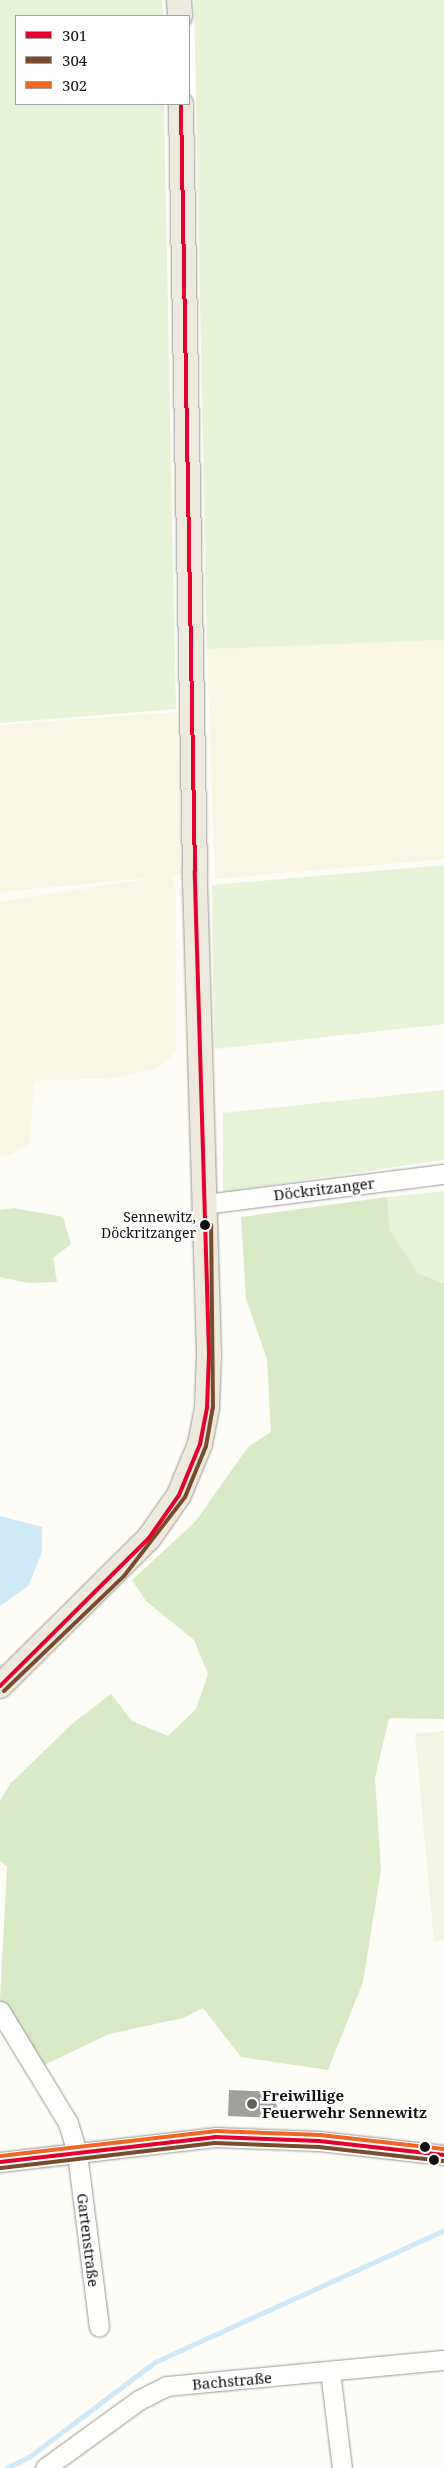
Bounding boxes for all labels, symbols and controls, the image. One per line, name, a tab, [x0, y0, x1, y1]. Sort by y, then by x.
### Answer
legend	[15, 15, 190, 105]
text: 301	[62, 25, 87, 45]
text: 304	[62, 50, 87, 70]
text: 302	[62, 75, 87, 95]
street label: Döckritzanger	[272, 1174, 376, 1204]
place label: Sennewitz, Döckritzanger	[101, 1209, 196, 1242]
marker: Sennewitz, Döckritzanger	[200, 1220, 210, 1230]
place label: Freiwillige Feuerwehr Sennewitz	[262, 2086, 427, 2121]
marker: Freiwillige Feuerwehr Sennewitz	[246, 2098, 258, 2110]
unlabelled marker	[420, 2142, 430, 2152]
unlabelled marker	[429, 2155, 439, 2165]
street label: Gartenstraße	[73, 2192, 103, 2288]
street label: Bachstraße	[191, 2369, 273, 2393]

